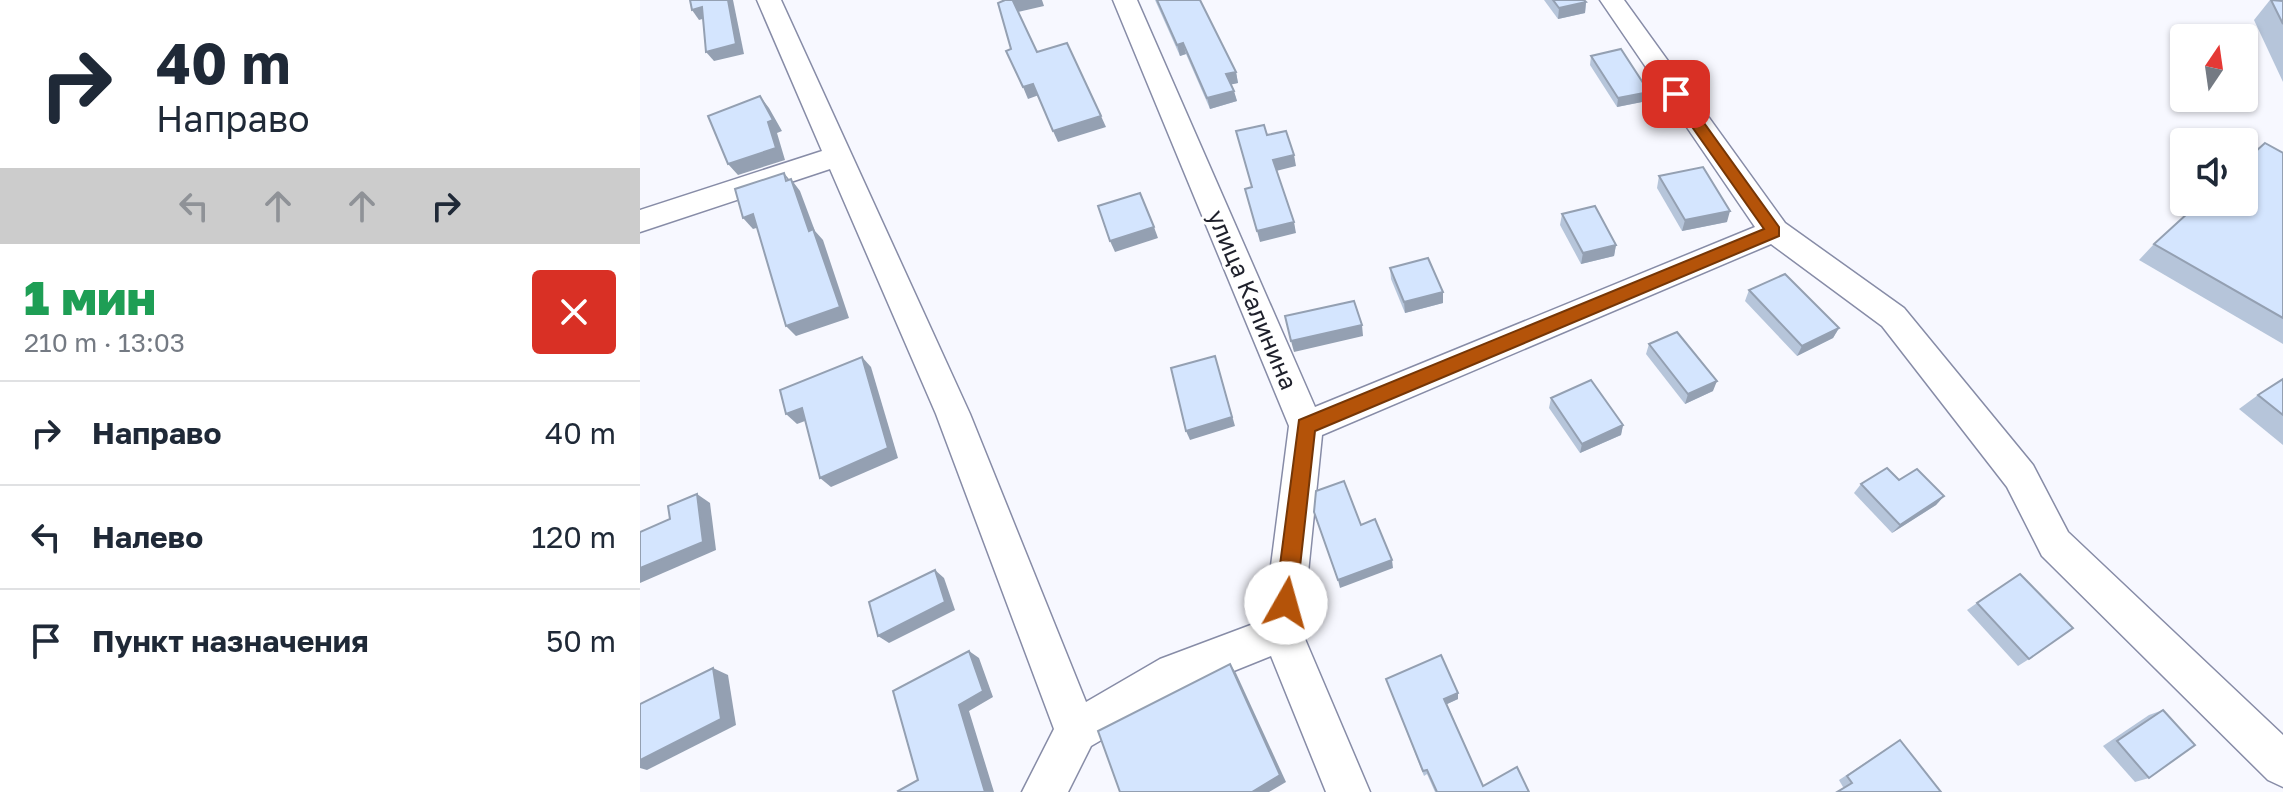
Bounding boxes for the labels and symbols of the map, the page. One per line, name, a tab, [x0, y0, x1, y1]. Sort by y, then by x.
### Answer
north arrow	[2170, 24, 2258, 112]
pin	[1642, 60, 1710, 128]
street label: улица Калинина	[1202, 205, 1304, 394]
position arrow	[1244, 561, 1328, 645]

